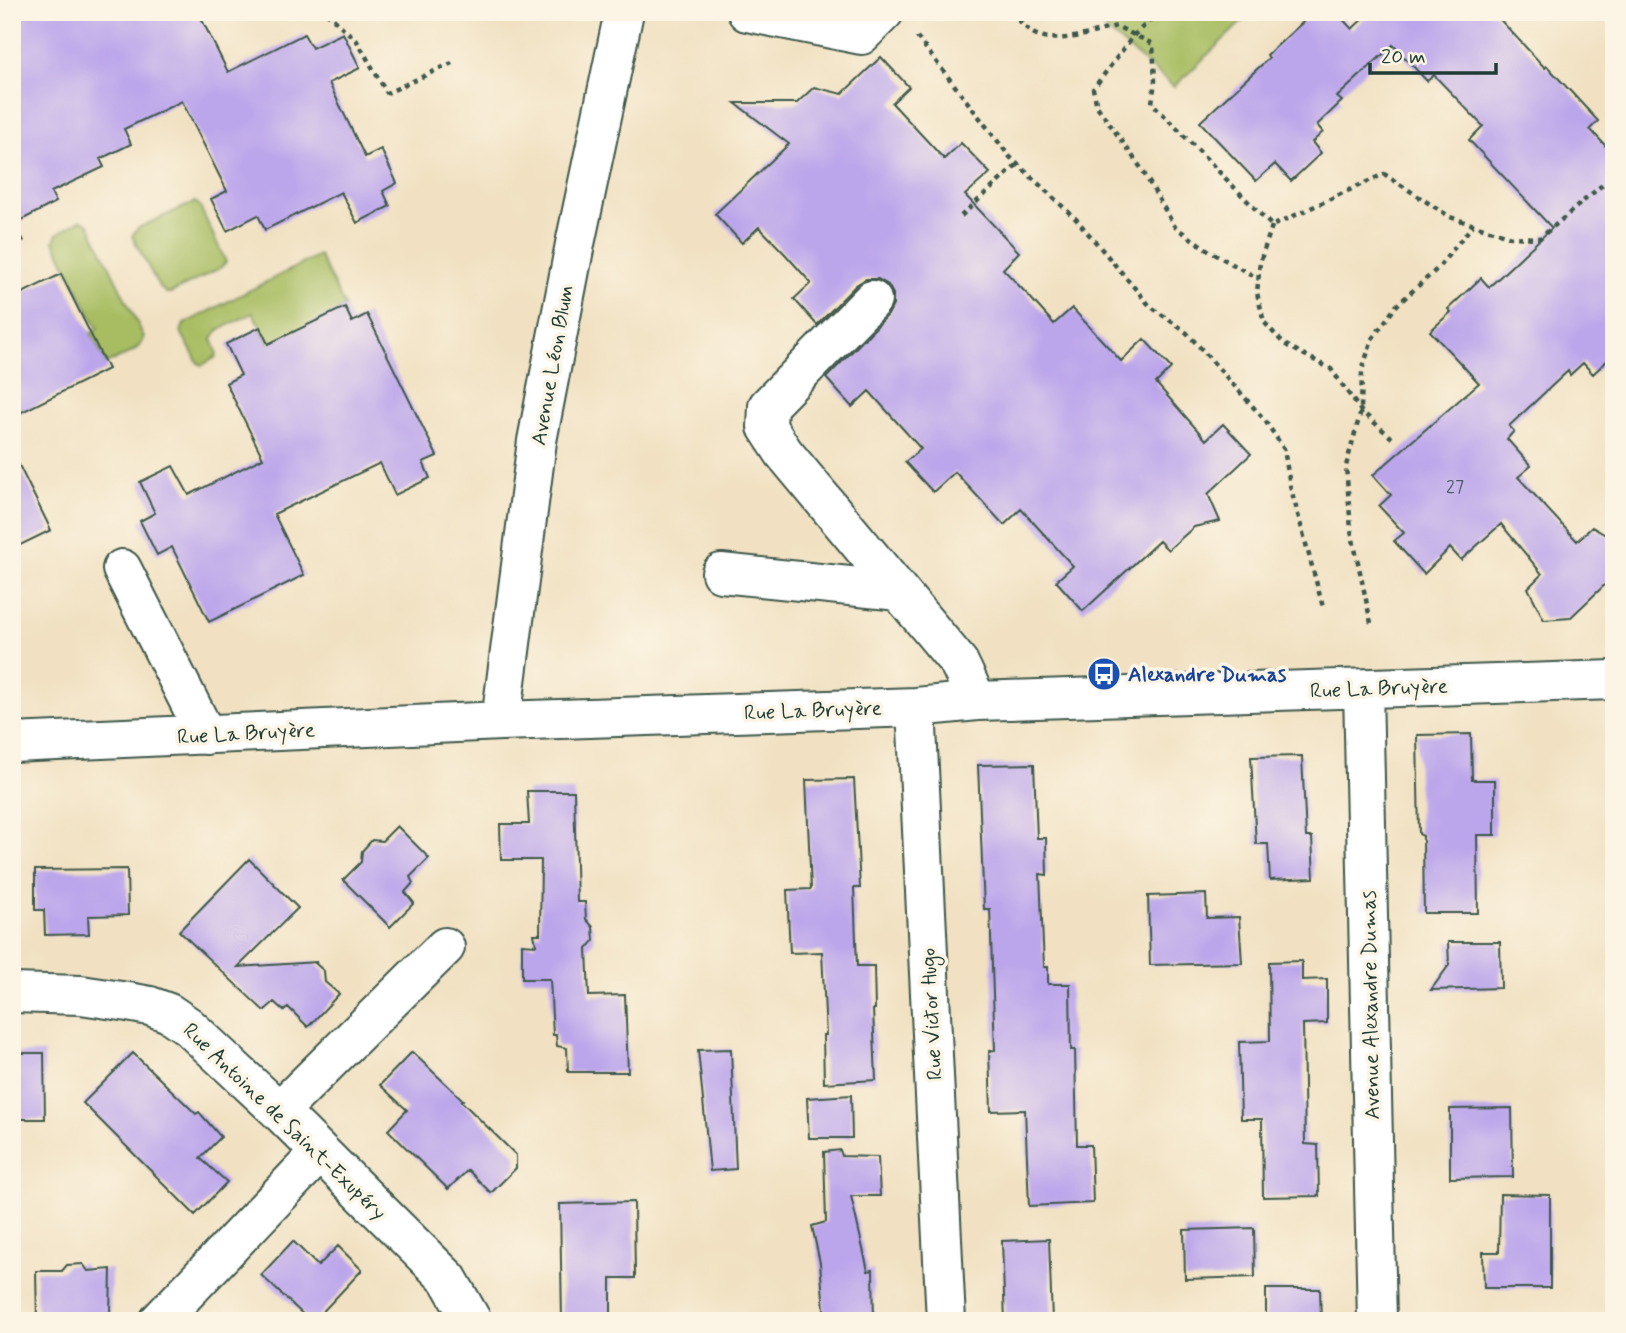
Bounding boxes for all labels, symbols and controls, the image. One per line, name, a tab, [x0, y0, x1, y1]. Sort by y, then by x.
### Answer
scale bar	[1370, 32, 1496, 76]
text: 20 m	[1381, 43, 1426, 71]
street label: Avenue Léon Blum	[525, 283, 581, 448]
house number: 27	[1446, 475, 1464, 499]
bus stop icon: Alexandre Dumas	[1085, 655, 1123, 693]
place label: Alexandre Dumas	[1128, 661, 1287, 689]
street label: Rue La Bruyère	[1310, 673, 1448, 705]
street label: Rue La Bruyère	[744, 695, 882, 727]
street label: Rue La Bruyère	[176, 716, 316, 752]
street label: Avenue Alexandre Dumas	[1355, 890, 1387, 1120]
street label: Rue Victor Hugo	[915, 947, 950, 1081]
street label: Rue Antoine de Saint-Exupéry	[176, 1017, 392, 1227]

